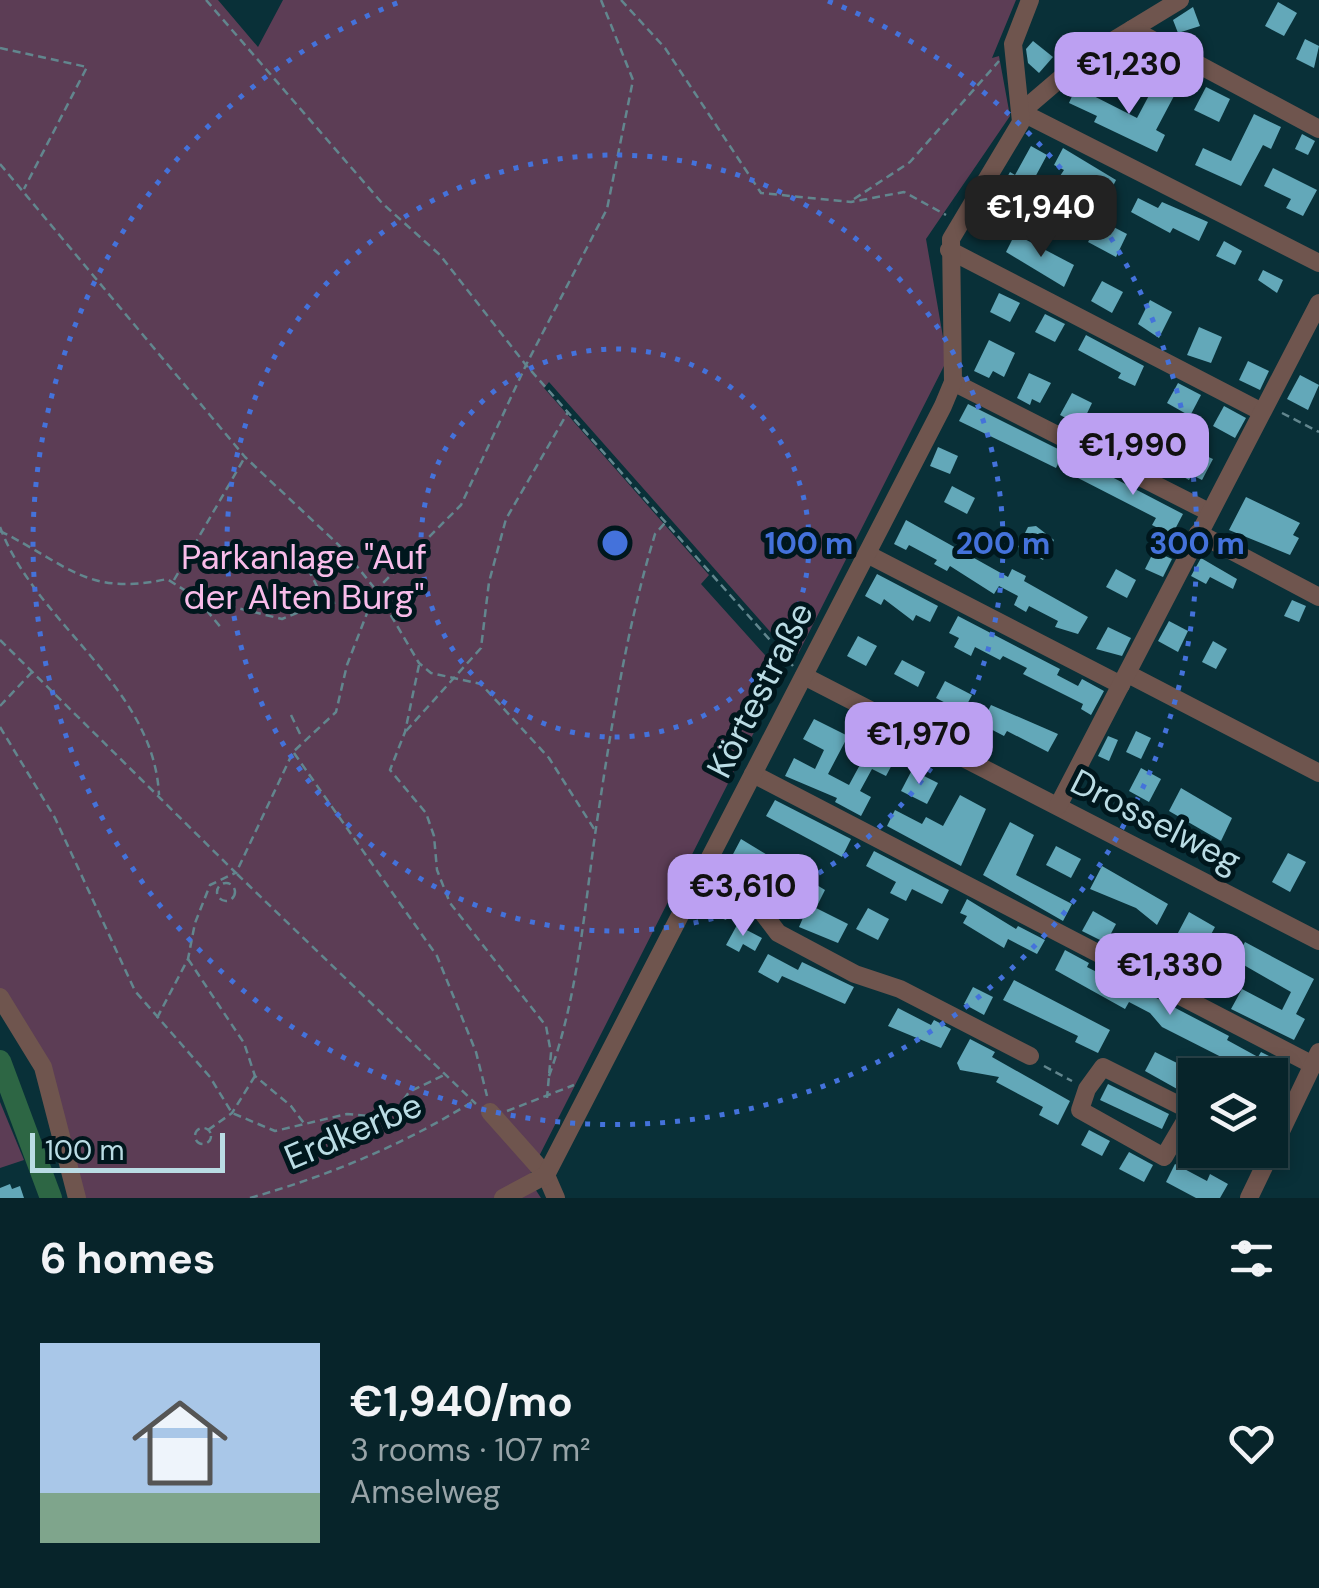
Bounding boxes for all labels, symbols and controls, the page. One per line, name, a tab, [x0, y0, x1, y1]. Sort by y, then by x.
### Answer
pin: €1,230	[1048, 32, 1210, 117]
text: €1,230	[1076, 43, 1182, 85]
pin: €1,940	[960, 175, 1122, 260]
text: €1,940	[987, 186, 1095, 228]
pin: €1,990	[1052, 413, 1214, 498]
text: €1,990	[1079, 424, 1187, 466]
text: 100 m	[765, 524, 853, 563]
text: 200 m	[956, 524, 1050, 563]
text: 300 m	[1149, 524, 1245, 563]
centre of rings	[597, 525, 633, 561]
park label: Parkanlage "Auf der Alten Burg"	[181, 534, 427, 620]
street label: Körtestraße	[696, 594, 824, 786]
pin: €1,970	[838, 702, 1000, 787]
text: €1,970	[867, 713, 971, 755]
street label: Drosselweg	[1063, 758, 1249, 884]
pin: €3,610	[662, 854, 824, 939]
text: €3,610	[690, 865, 796, 907]
pin: €1,330	[1089, 933, 1251, 1018]
text: €1,330	[1117, 944, 1223, 986]
map controls	[1178, 1058, 1288, 1168]
button: layers	[1178, 1058, 1288, 1168]
street label: Erdkerbe	[277, 1081, 429, 1181]
scale bar	[30, 1128, 225, 1172]
text: 100 m	[45, 1132, 124, 1169]
text: 6 homes	[40, 1231, 215, 1286]
icon: filters	[1224, 1231, 1279, 1286]
text: €1,940/mo	[350, 1374, 573, 1429]
icon: home	[120, 1383, 240, 1503]
icon: heart	[1224, 1416, 1279, 1471]
text: 3 rooms · 107 m²	[350, 1429, 591, 1471]
text: Amselweg	[350, 1471, 501, 1513]

